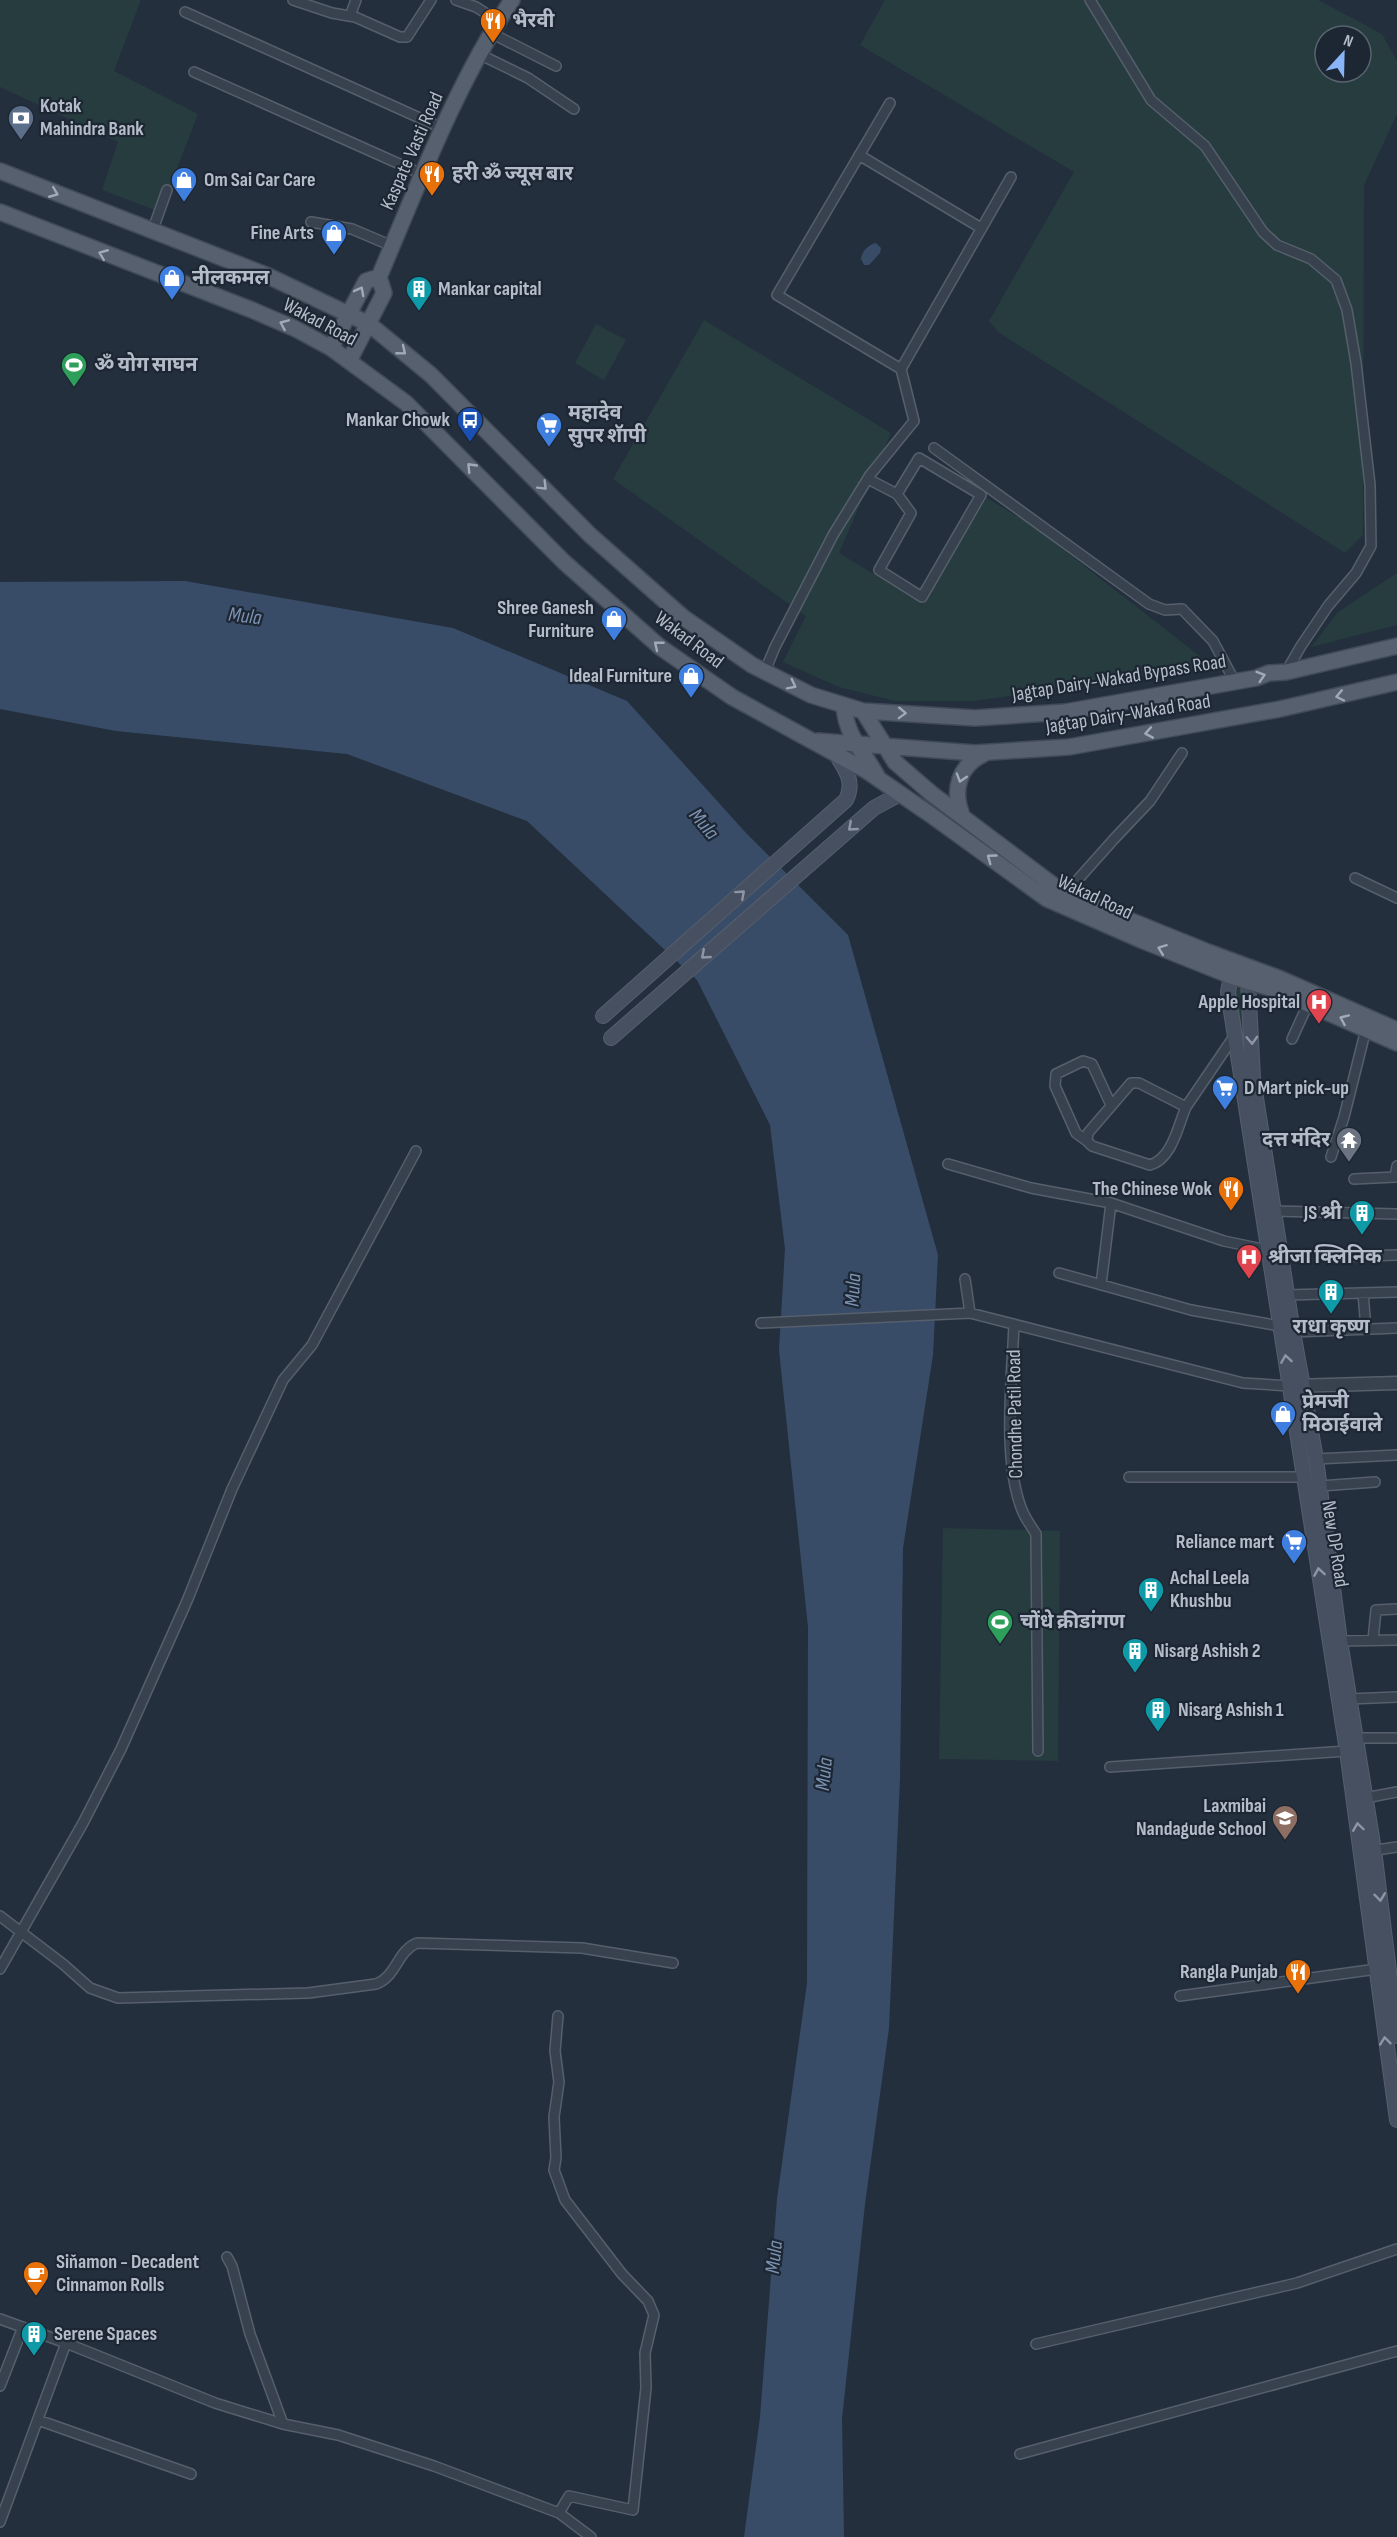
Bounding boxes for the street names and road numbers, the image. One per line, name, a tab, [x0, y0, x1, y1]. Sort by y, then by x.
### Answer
street label: Kaspate Vasti Road	[375, 88, 449, 214]
street label: Wakad Road	[279, 293, 361, 351]
street label: Wakad Road	[650, 606, 728, 674]
street label: Jagtap Dairy-Wakad Bypass Road	[1009, 649, 1228, 707]
street label: Jagtap Dairy-Wakad Road	[1043, 689, 1212, 739]
street label: Wakad Road	[1054, 869, 1136, 925]
street label: Chondhe Patil Road	[1002, 1349, 1028, 1479]
street label: New DP Road	[1316, 1499, 1354, 1589]

